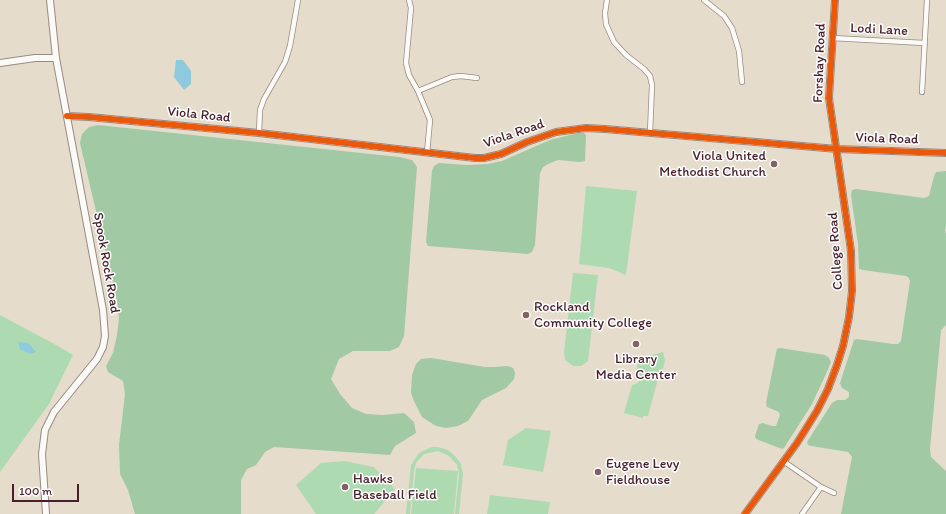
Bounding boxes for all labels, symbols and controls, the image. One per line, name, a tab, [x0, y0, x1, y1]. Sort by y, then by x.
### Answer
street label: Lodi Lane	[850, 20, 908, 40]
street label: Forshay Road	[810, 23, 830, 103]
street label: Viola Road	[167, 103, 231, 127]
street label: Viola Road	[481, 116, 547, 152]
street label: Viola Road	[855, 129, 919, 149]
place label: Viola United Methodist Church	[659, 148, 766, 180]
marker: Viola United Methodist Church	[769, 159, 779, 169]
street label: Spook Rock Road	[89, 211, 123, 315]
street label: College Road	[825, 212, 847, 290]
place label: Rockland Community College	[534, 299, 652, 332]
marker: Rockland Community College	[521, 310, 531, 320]
marker: Library Media Center	[631, 339, 641, 349]
place label: Library Media Center	[596, 351, 676, 384]
place label: Eugene Levy Fieldhouse	[606, 456, 679, 488]
marker: Eugene Levy Fieldhouse	[593, 467, 603, 477]
place label: Hawks Baseball Field	[353, 471, 437, 504]
scale bar	[14, 476, 81, 502]
marker: Hawks Baseball Field	[340, 482, 350, 492]
text: 100 m	[19, 484, 52, 498]

